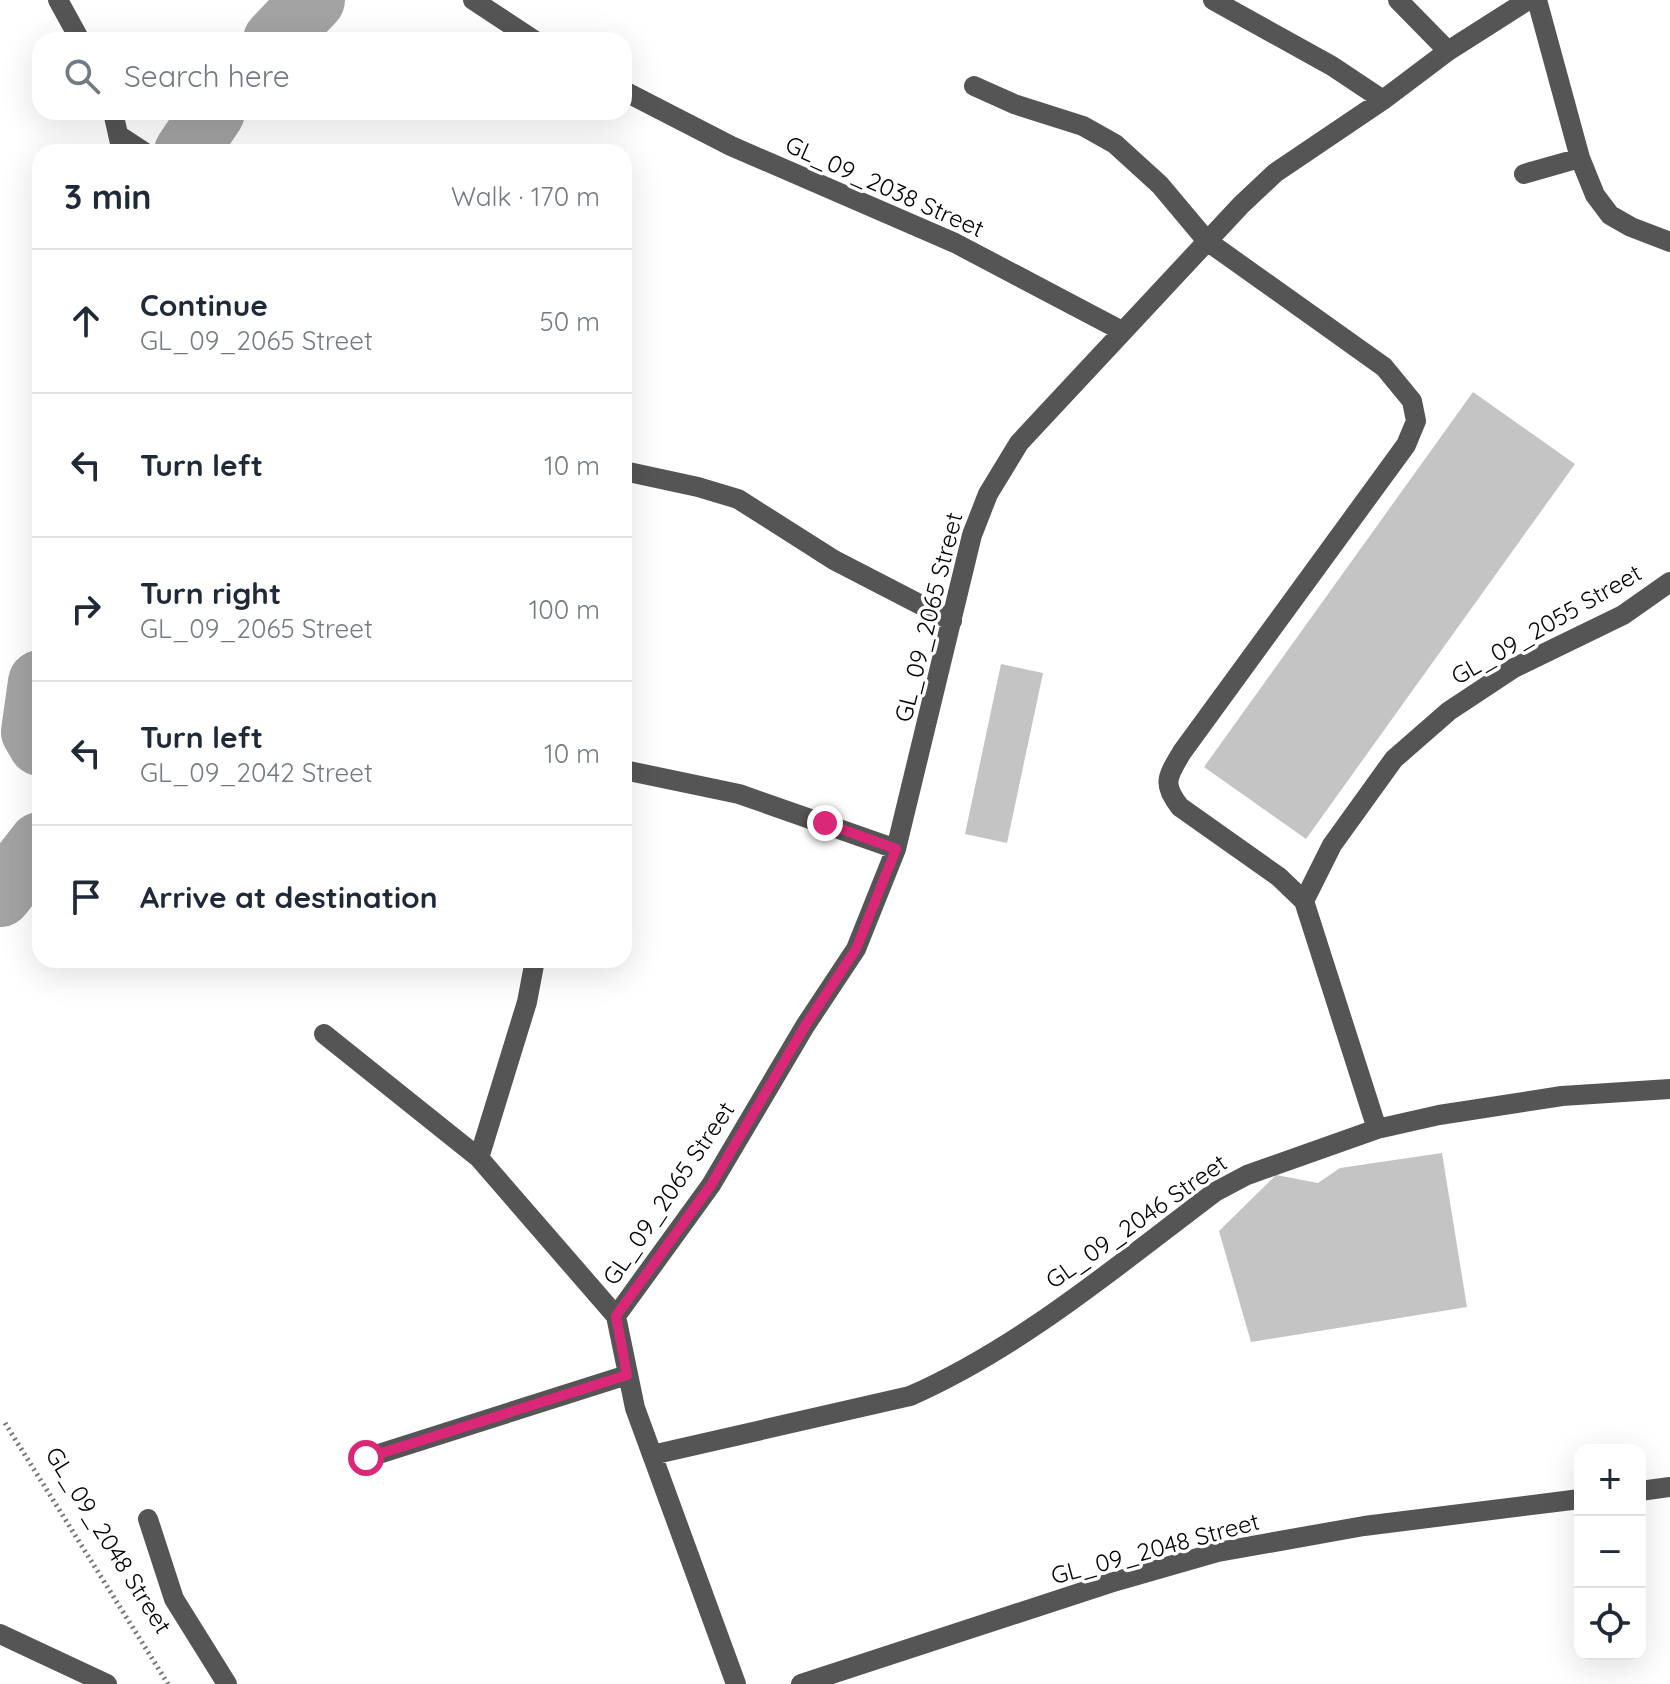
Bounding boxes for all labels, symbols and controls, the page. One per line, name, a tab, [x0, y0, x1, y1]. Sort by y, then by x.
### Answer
search box	[32, 32, 632, 120]
icon: search	[60, 54, 104, 98]
text: Search here	[124, 57, 290, 95]
street label: GL_09_2038 Street	[781, 129, 989, 243]
text: 3 min	[64, 175, 151, 218]
text: Walk · 170 m	[451, 180, 600, 213]
text: Continue	[140, 286, 268, 324]
icon: ahead	[64, 299, 108, 343]
text: 50 m	[540, 305, 600, 338]
text: GL_09_2065 Street	[140, 324, 373, 357]
icon: left	[64, 443, 108, 487]
text: Turn left	[140, 446, 263, 484]
text: 10 m	[544, 449, 600, 482]
street label: GL_09_2065 Street	[887, 509, 969, 725]
street label: GL_09_2055 Street	[1445, 557, 1647, 691]
text: Turn right	[140, 574, 281, 612]
icon: right	[64, 587, 108, 631]
text: 100 m	[529, 593, 600, 626]
text: GL_09_2065 Street	[140, 612, 373, 645]
text: Turn left	[140, 718, 263, 756]
icon: left	[64, 731, 108, 775]
text: 10 m	[544, 737, 600, 770]
text: GL_09_2042 Street	[140, 756, 373, 789]
route end	[807, 805, 843, 841]
icon: arrive	[64, 875, 108, 919]
text: Arrive at destination	[140, 878, 438, 916]
street label: GL_09_2065 Street	[595, 1096, 741, 1290]
street label: GL_09_2046 Street	[1040, 1147, 1232, 1295]
route start	[348, 1440, 384, 1476]
street label: GL_09_2048 Street	[39, 1441, 179, 1639]
map controls	[1574, 1444, 1646, 1660]
button: +	[1574, 1444, 1646, 1516]
street label: GL_09_2048 Street	[1048, 1506, 1262, 1590]
button: −	[1574, 1516, 1646, 1588]
button: locate	[1574, 1588, 1646, 1660]

